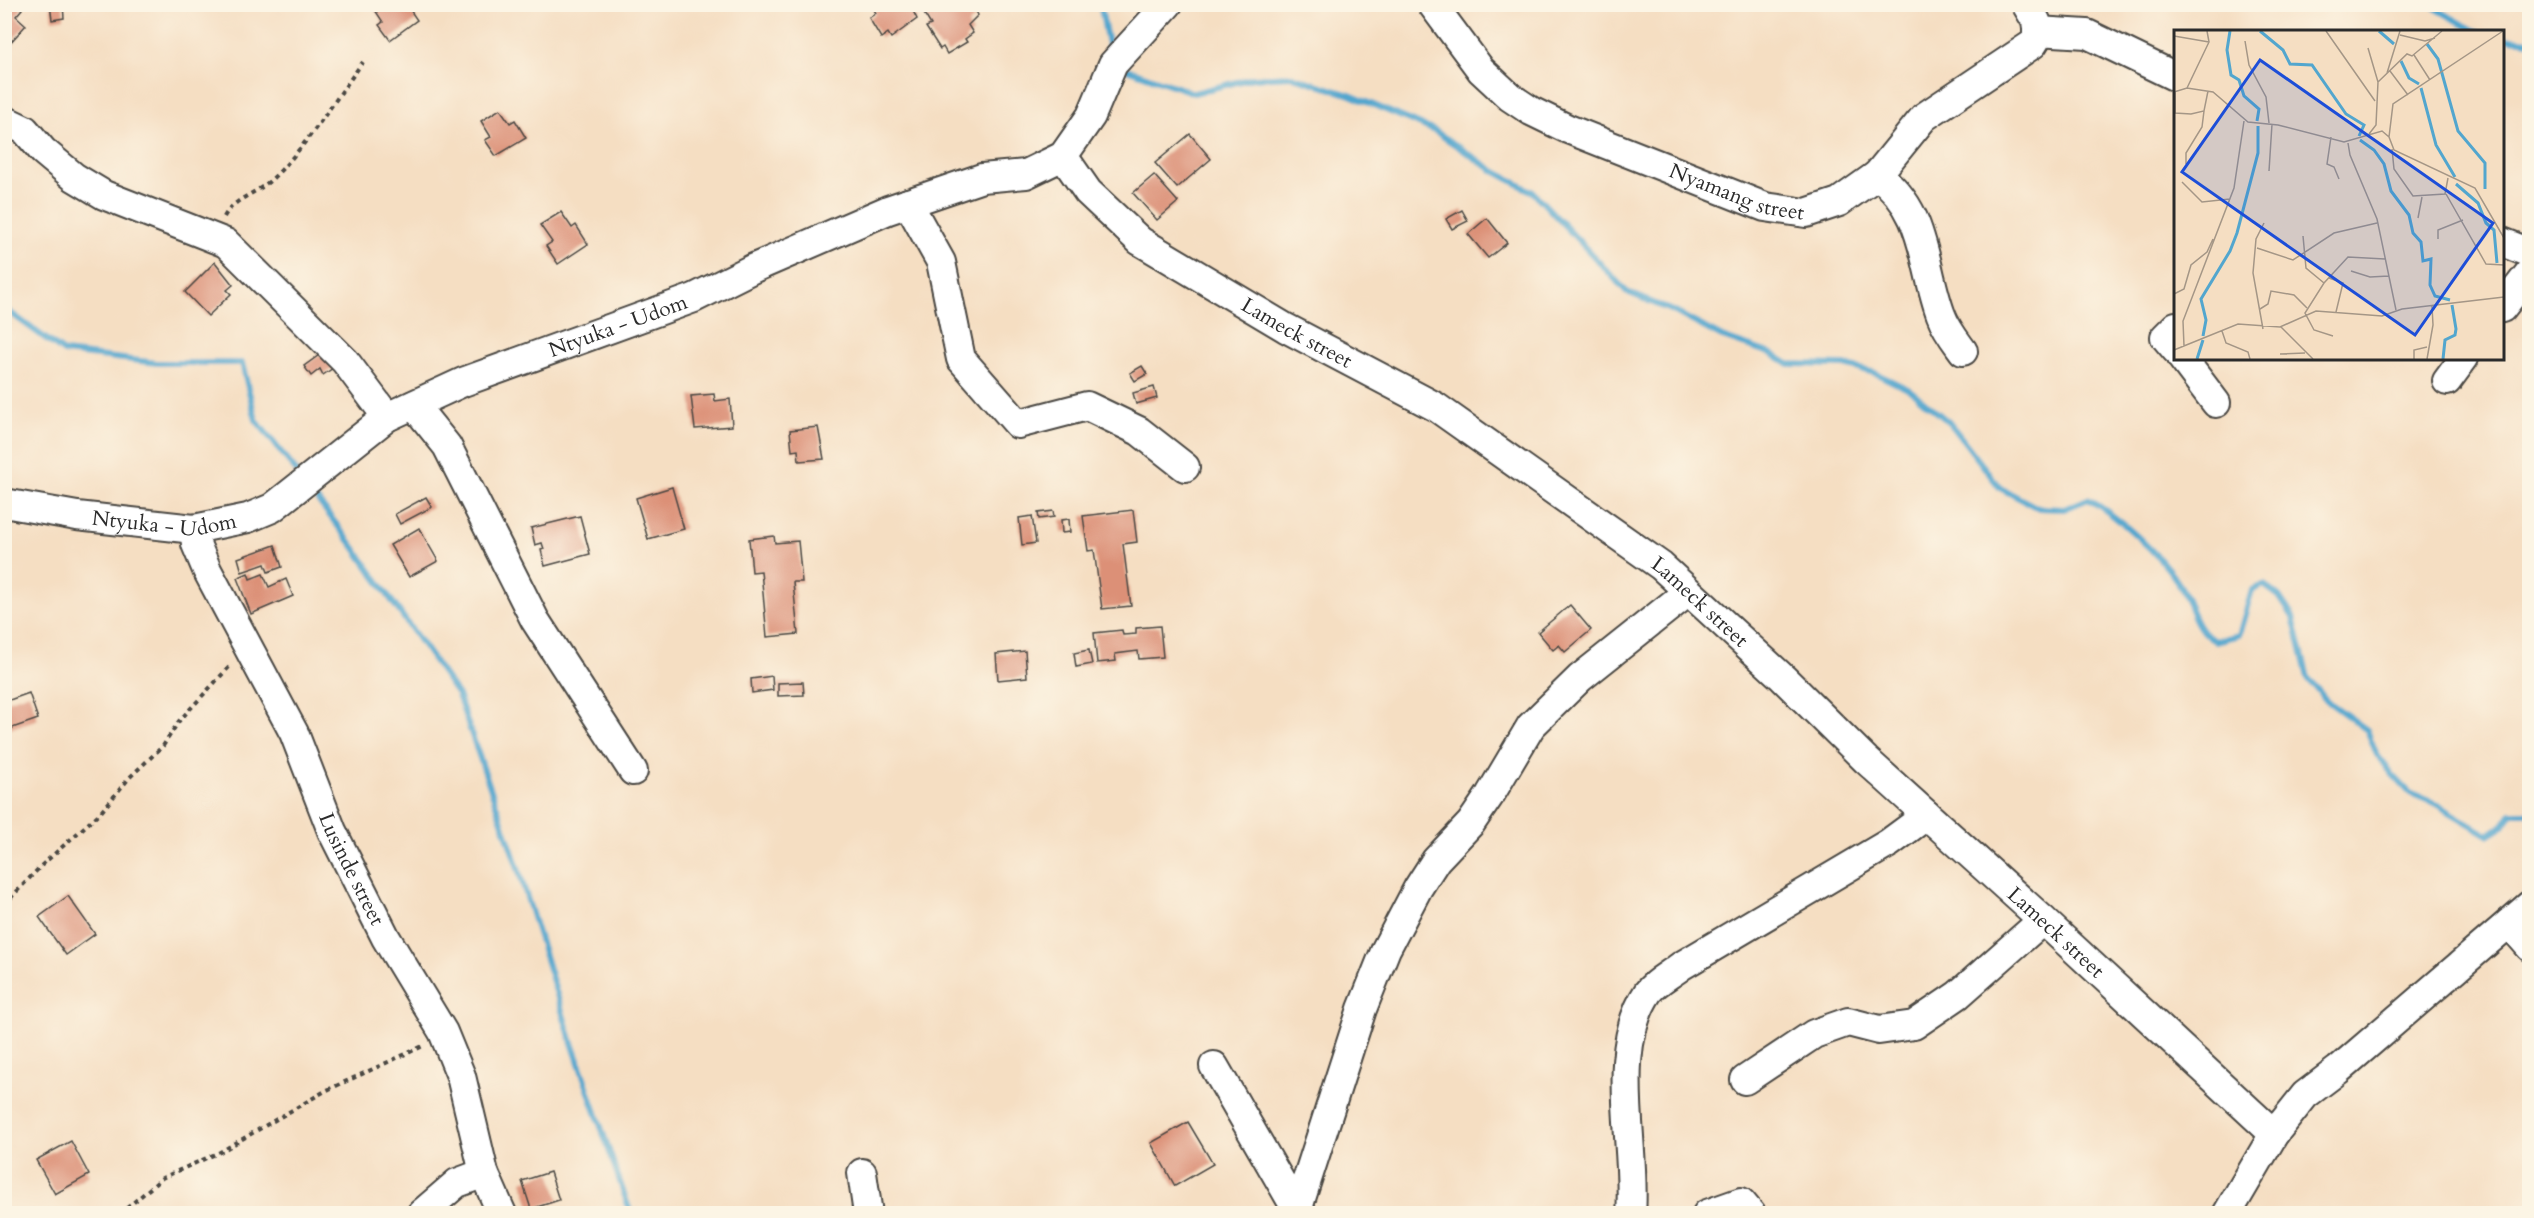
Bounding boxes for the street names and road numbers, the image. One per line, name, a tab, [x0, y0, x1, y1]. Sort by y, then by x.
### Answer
street label: Nyamang street	[1665, 156, 1807, 227]
street label: Ntyuka - Udom	[544, 287, 691, 364]
street label: Lameck street	[1236, 290, 1358, 375]
street label: Ntyuka - Udom	[90, 503, 239, 544]
street label: Lameck street	[1646, 549, 1755, 654]
street label: Lusinde street	[312, 808, 392, 931]
street label: Lameck street	[2001, 880, 2111, 985]

